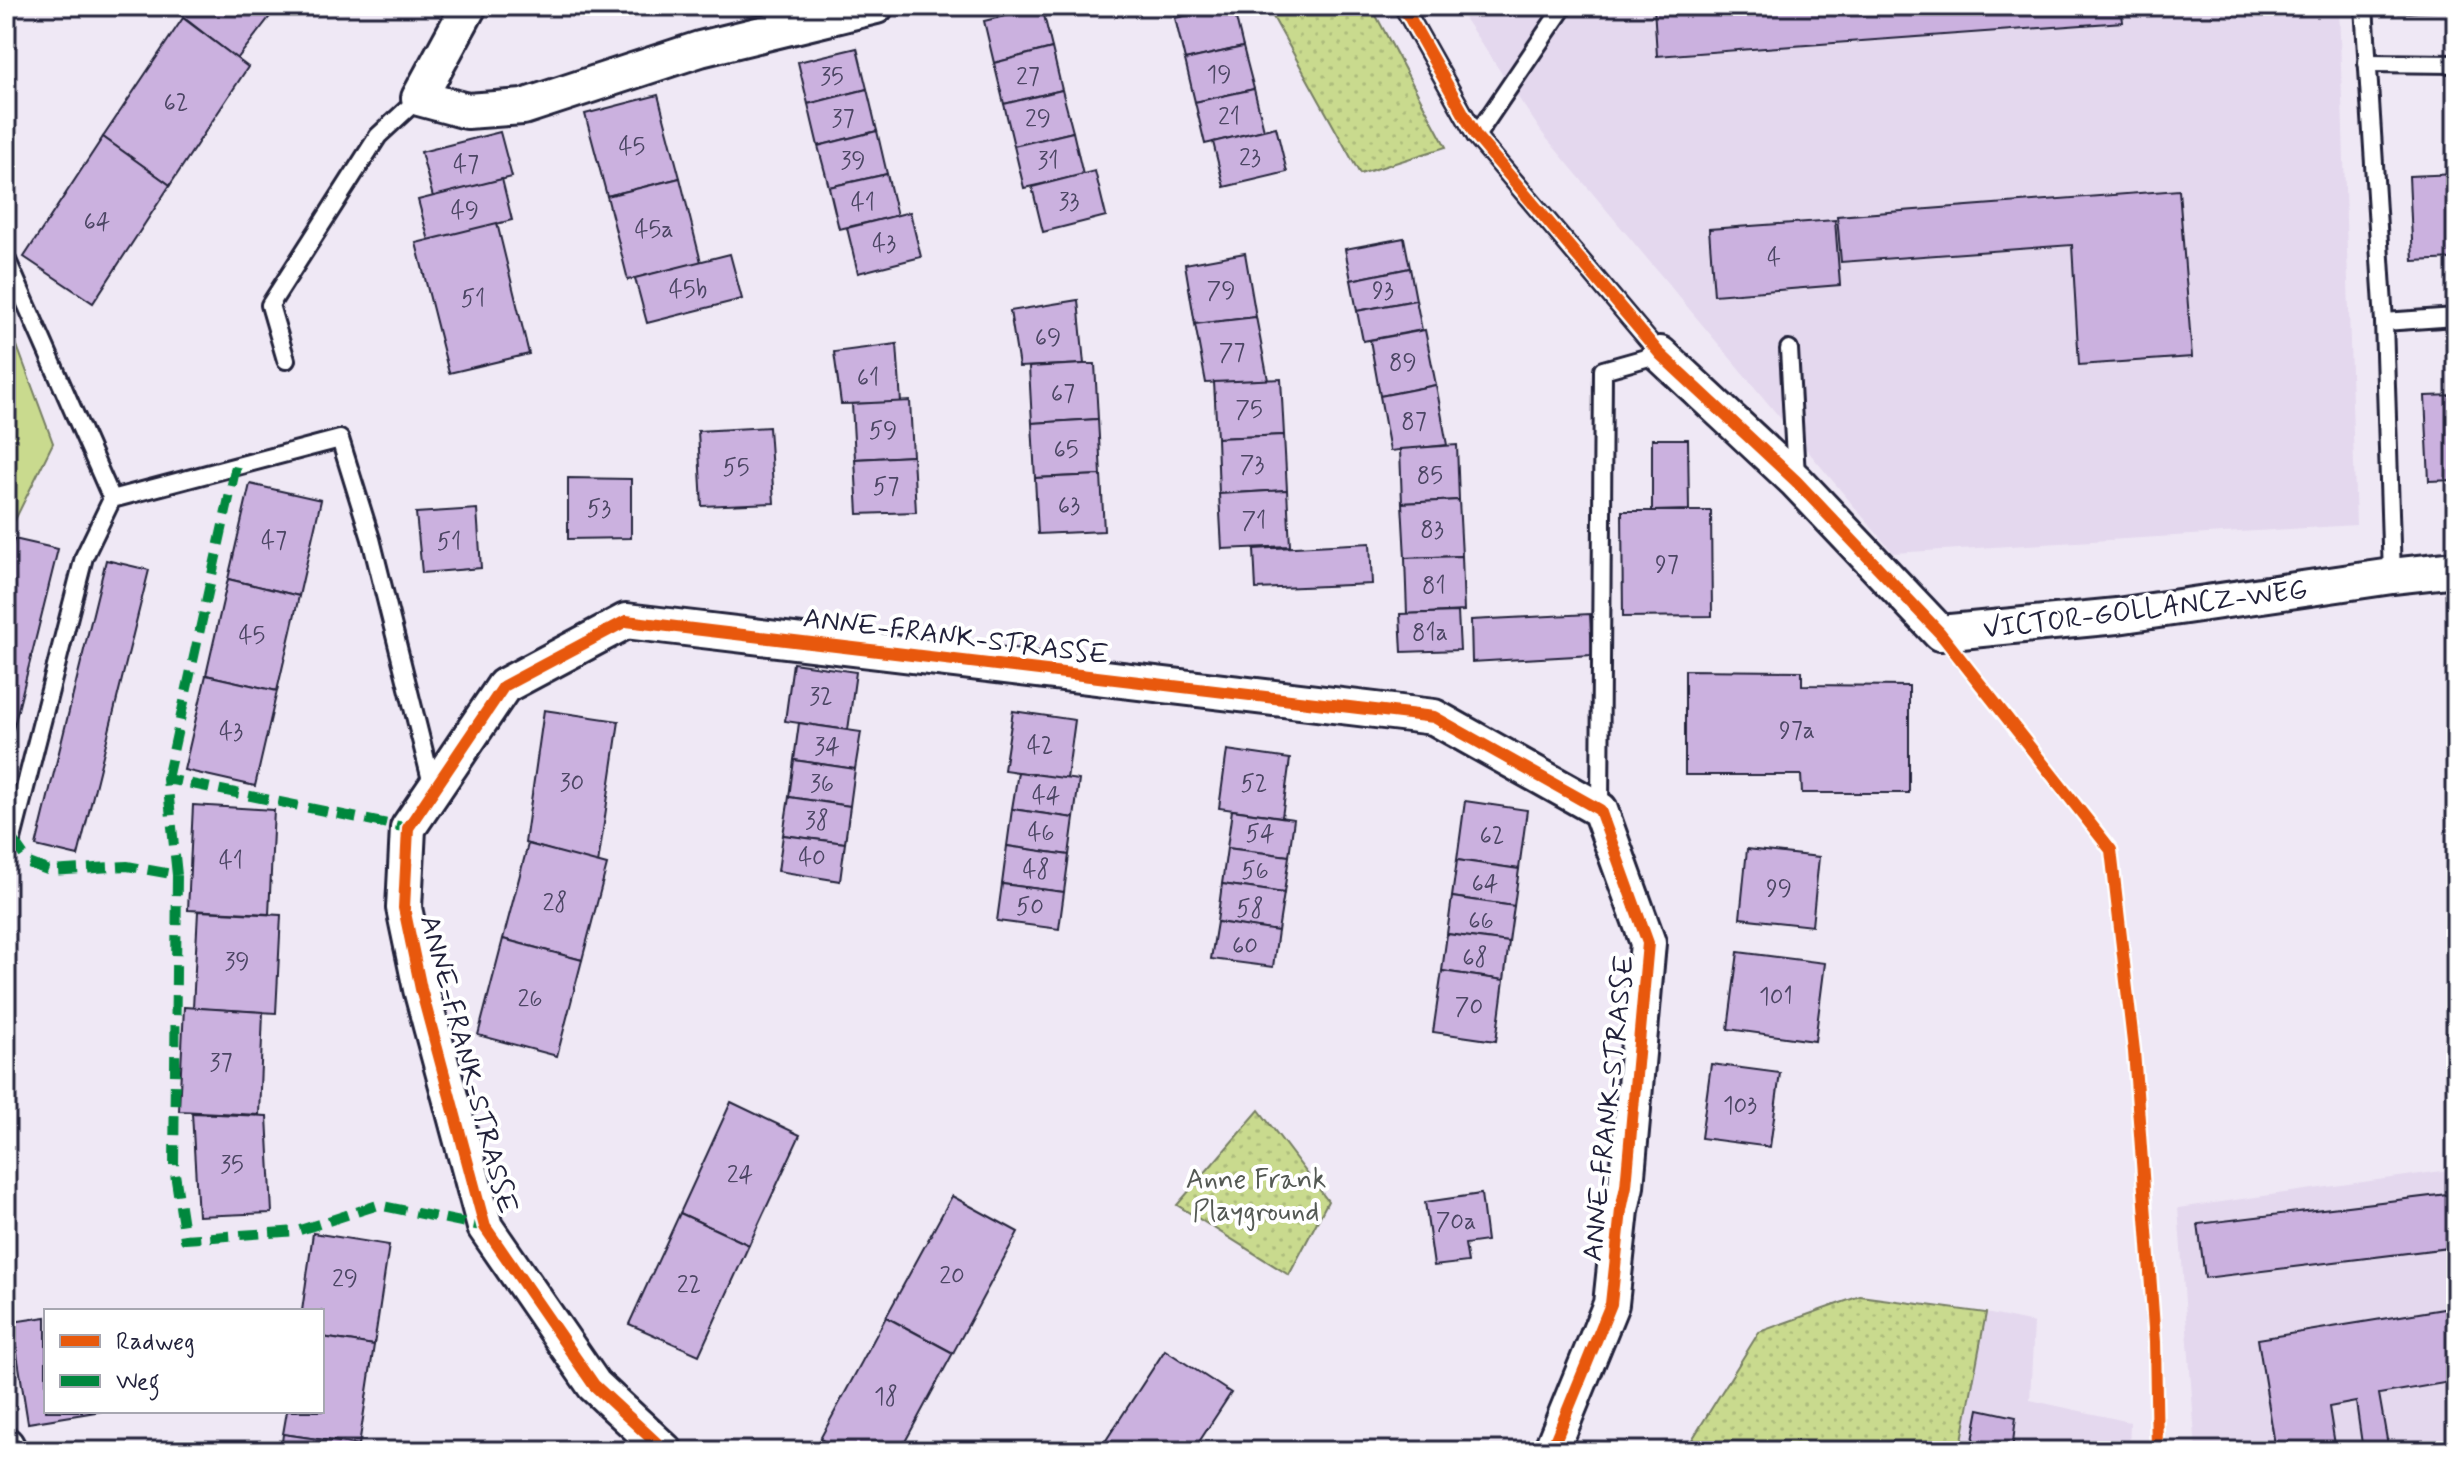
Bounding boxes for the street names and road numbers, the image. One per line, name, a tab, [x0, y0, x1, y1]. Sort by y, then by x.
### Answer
street label: VICTOR-GOLLANCZ-WEG	[1981, 572, 2310, 649]
street label: ANNE-FRANK-STRASSE	[801, 600, 1111, 675]
street label: ANNE-FRANK-STRASSE	[410, 911, 525, 1218]
street label: ANNE-FRANK-STRASSE	[1575, 953, 1644, 1263]

